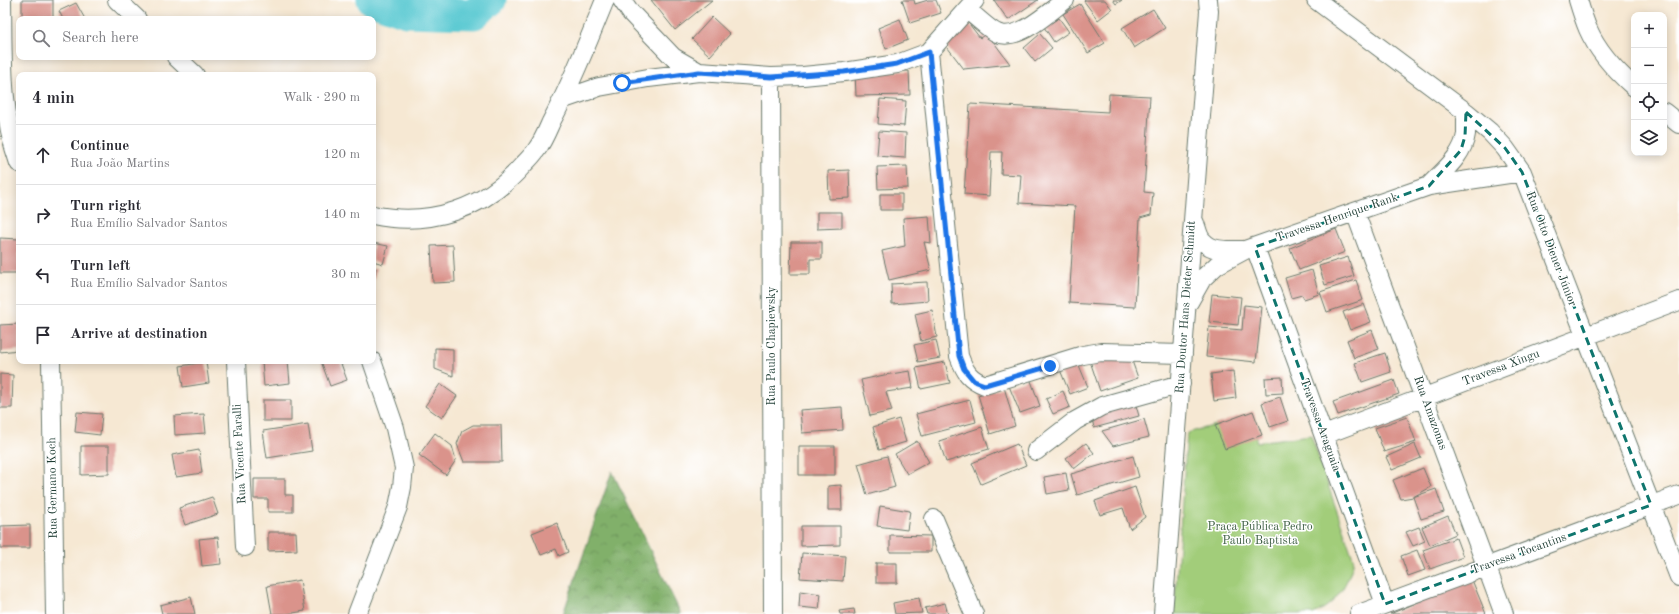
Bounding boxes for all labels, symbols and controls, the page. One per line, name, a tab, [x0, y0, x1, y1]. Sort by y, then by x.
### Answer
map controls	[1631, 12, 1667, 156]
button: +	[1631, 12, 1667, 48]
search box	[16, 16, 376, 60]
icon: search	[30, 27, 52, 49]
text: Search here	[62, 31, 139, 46]
button: −	[1631, 48, 1667, 84]
route start	[613, 74, 631, 92]
button: locate	[1631, 84, 1667, 120]
text: 4 min	[32, 90, 75, 107]
text: Walk · 290 m	[283, 91, 360, 104]
button: layers	[1631, 120, 1667, 156]
text: Continue	[70, 139, 129, 154]
icon: ahead	[32, 144, 54, 166]
text: 120 m	[323, 148, 360, 161]
text: Rua João Martins	[70, 157, 170, 170]
street label: Rua Otto Diener Júnior	[1523, 190, 1579, 308]
street label: Travessa Henrique Rank	[1274, 191, 1400, 245]
text: Turn right	[70, 199, 141, 214]
icon: right	[32, 204, 54, 226]
text: 140 m	[323, 208, 360, 221]
text: Rua Emílio Salvador Santos	[70, 217, 227, 230]
street label: Rua Doutor Hans Dieter Schmidt	[1174, 220, 1198, 394]
text: Turn left	[70, 259, 130, 274]
icon: left	[32, 264, 54, 286]
text: 30 m	[331, 268, 360, 281]
text: Rua Emílio Salvador Santos	[70, 277, 227, 290]
street label: Rua Paulo Chapiewsky	[766, 286, 778, 406]
icon: arrive	[32, 324, 54, 346]
text: Arrive at destination	[70, 327, 208, 342]
street label: Travessa Xingu	[1461, 348, 1542, 388]
route end	[1041, 357, 1059, 375]
street label: Rua Amazonas	[1411, 374, 1449, 452]
street label: Travessa Araguaia	[1298, 377, 1342, 473]
street label: Rua Vicente Faralli	[231, 404, 249, 504]
street label: Rua Germano Koch	[46, 437, 60, 539]
park label: Praça Pública Pedro Paulo Baptista	[1207, 521, 1313, 547]
street label: Travessa Tocantins	[1470, 531, 1568, 577]

